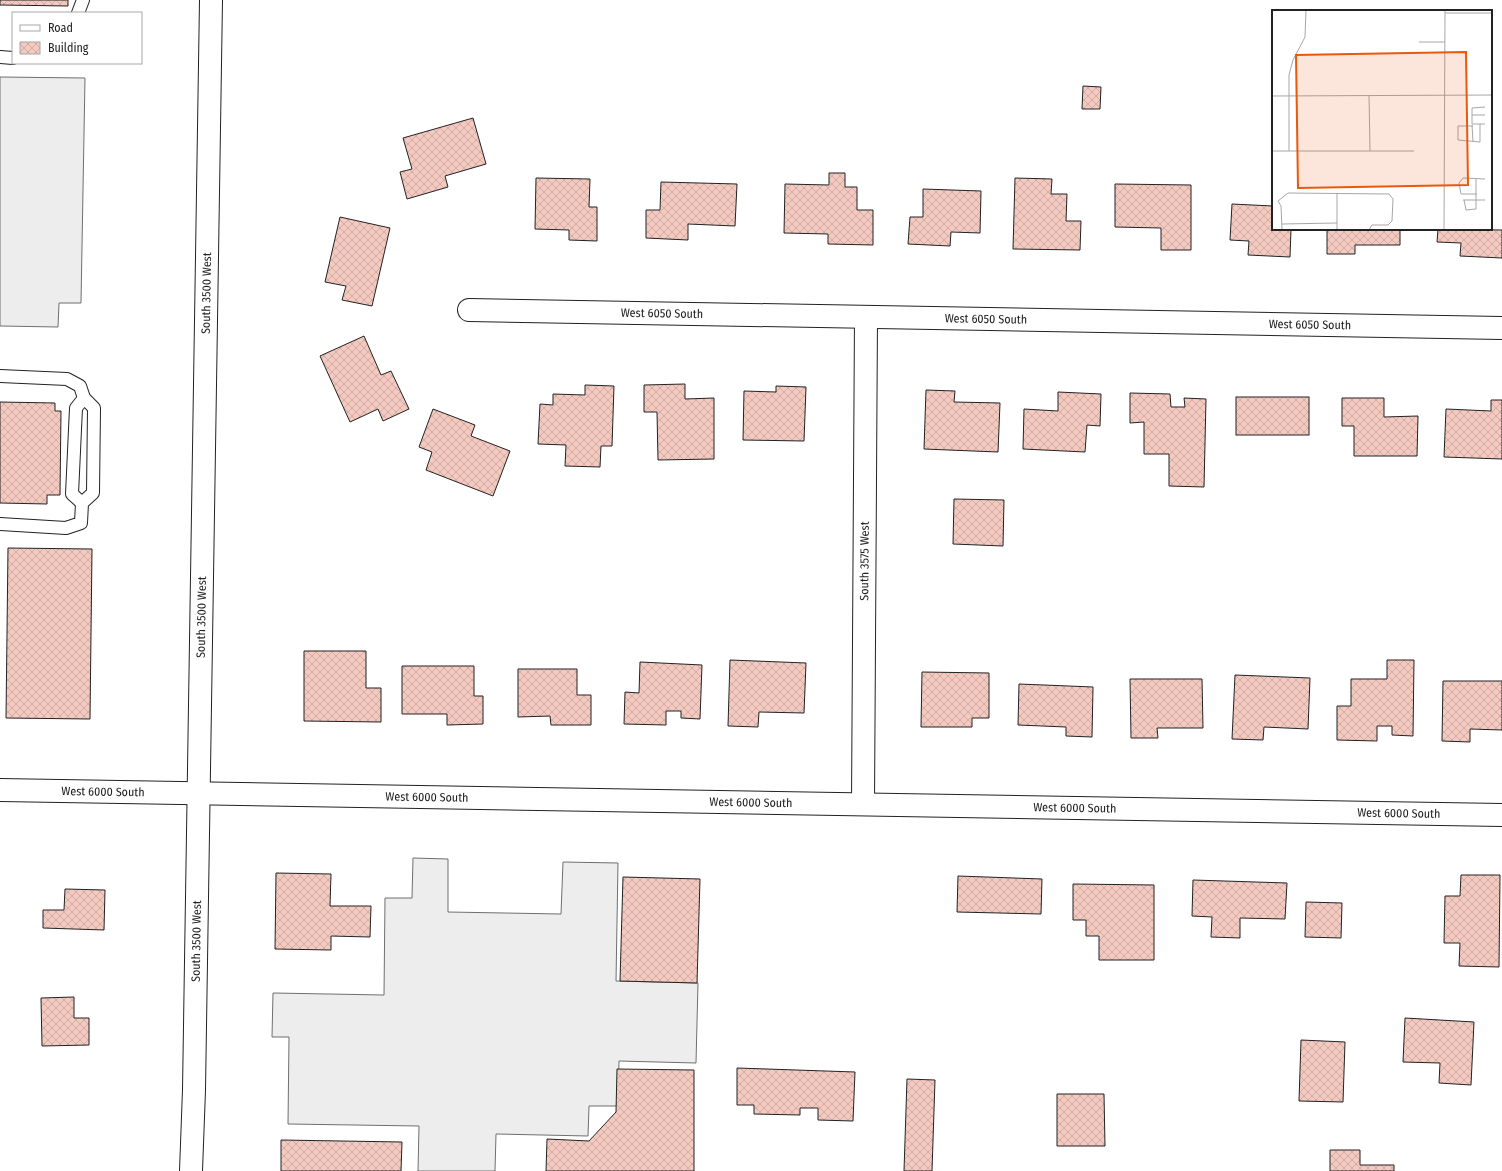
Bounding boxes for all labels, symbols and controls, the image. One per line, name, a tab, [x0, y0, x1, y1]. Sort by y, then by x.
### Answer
inset map	[1272, 10, 1492, 230]
legend	[12, 12, 142, 64]
text: Road	[48, 21, 73, 35]
text: Building	[48, 41, 89, 55]
street label: South 3500 West	[199, 252, 214, 334]
street label: West 6050 South	[621, 306, 703, 321]
street label: West 6050 South	[945, 311, 1027, 327]
street label: West 6050 South	[1269, 317, 1351, 332]
street label: South 3575 West	[857, 521, 872, 601]
street label: South 3500 West	[194, 576, 209, 658]
street label: West 6000 South	[61, 784, 145, 799]
street label: West 6000 South	[385, 789, 469, 805]
street label: West 6000 South	[709, 795, 793, 810]
street label: West 6000 South	[1033, 800, 1117, 816]
street label: West 6000 South	[1357, 806, 1440, 821]
street label: South 3500 West	[189, 900, 204, 982]

